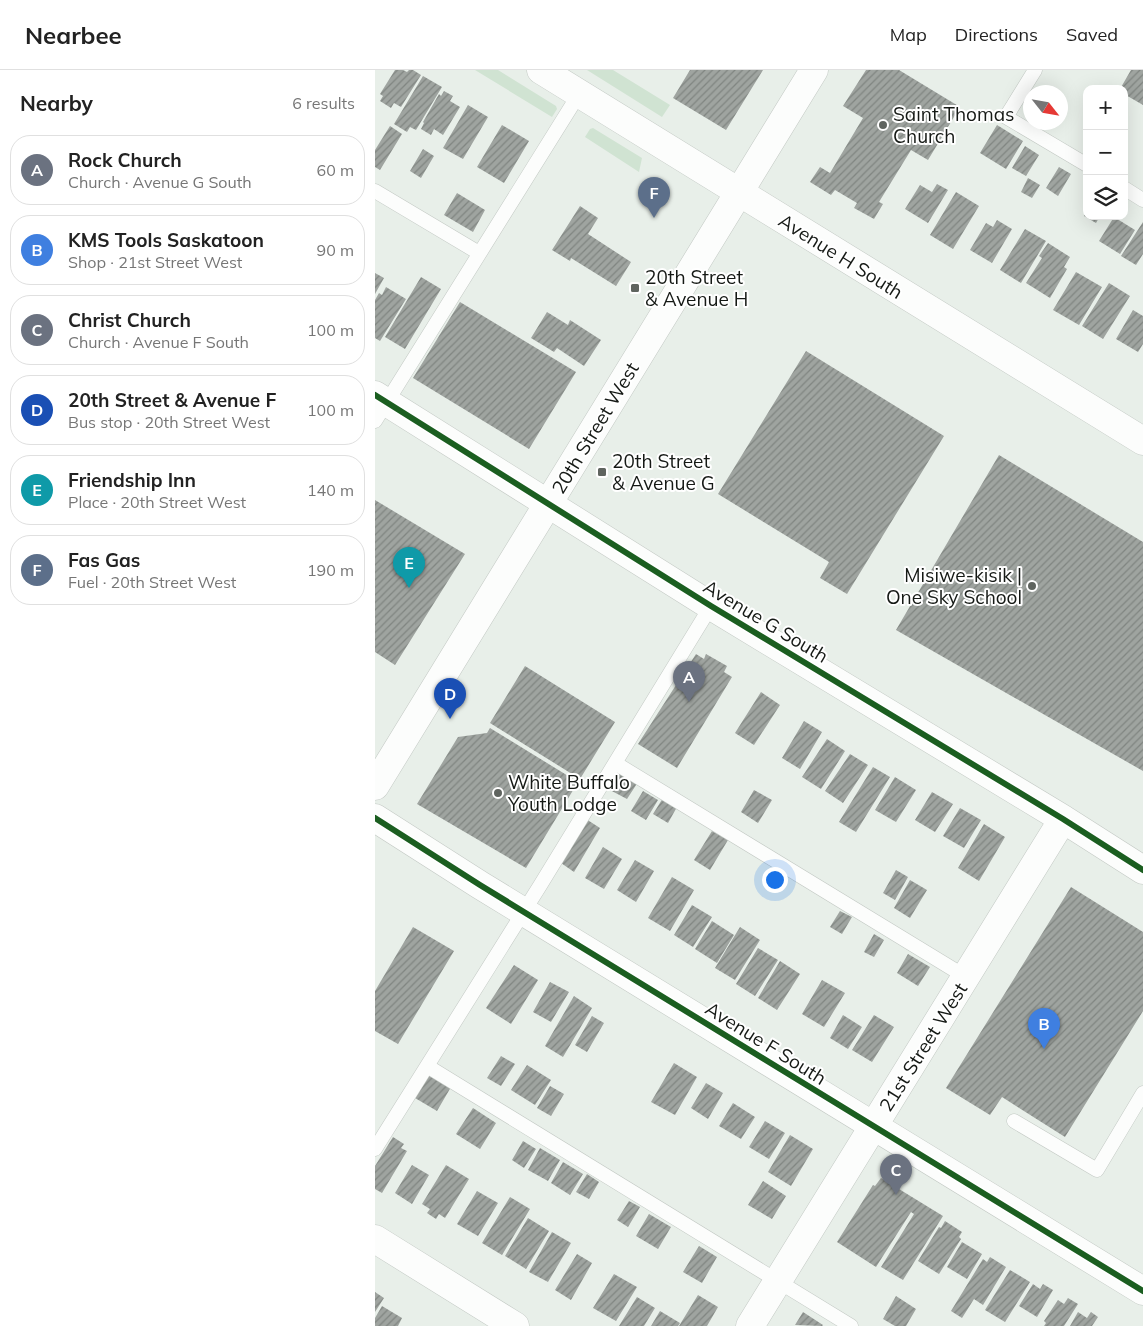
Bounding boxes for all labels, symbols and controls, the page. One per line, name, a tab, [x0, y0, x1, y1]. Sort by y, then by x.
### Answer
text: Nearbee	[25, 20, 122, 50]
text: Map	[890, 23, 927, 46]
text: Directions	[955, 23, 1038, 46]
text: Saved	[1066, 23, 1118, 46]
north arrow	[1023, 85, 1068, 130]
map controls	[1083, 85, 1128, 220]
button: +	[1083, 85, 1128, 130]
text: Nearby	[20, 90, 93, 116]
text: 6 results	[292, 93, 355, 113]
place label: Saint Thomas Church	[893, 102, 1014, 148]
marker: Saint Thomas Church	[877, 119, 889, 131]
button: −	[1083, 130, 1128, 175]
text: Rock Church	[68, 148, 182, 172]
text: A	[31, 160, 43, 180]
text: 60 m	[317, 160, 354, 180]
text: Church · Avenue G South	[68, 172, 252, 192]
button: layers	[1083, 175, 1128, 220]
pin: F	[638, 177, 670, 218]
street label: Avenue H South	[774, 208, 908, 304]
text: KMS Tools Saskatoon	[68, 228, 264, 252]
text: B	[31, 240, 43, 260]
text: 90 m	[317, 240, 354, 260]
text: Shop · 21st Street West	[68, 252, 242, 272]
place label: 20th Street & Avenue H	[645, 265, 748, 311]
marker: 20th Street & Avenue H	[629, 282, 641, 294]
text: Christ Church	[68, 308, 191, 332]
text: C	[32, 320, 42, 340]
text: 100 m	[307, 320, 354, 340]
text: Church · Avenue F South	[68, 332, 249, 352]
street label: 20th Street West	[546, 358, 644, 498]
text: 20th Street & Avenue F	[68, 388, 276, 412]
text: D	[31, 400, 43, 420]
text: 100 m	[307, 400, 354, 420]
text: Bus stop · 20th Street West	[68, 412, 270, 432]
place label: 20th Street & Avenue G	[612, 449, 715, 495]
marker: 20th Street & Avenue G	[596, 466, 608, 478]
text: Friendship Inn	[68, 468, 196, 492]
text: E	[32, 480, 42, 500]
text: 140 m	[307, 480, 354, 500]
text: Place · 20th Street West	[68, 492, 246, 512]
pin: E	[393, 547, 425, 588]
text: Fas Gas	[68, 548, 140, 572]
text: F	[32, 560, 42, 580]
text: 190 m	[307, 560, 354, 580]
place label: Misiwe-kisik | One Sky School	[886, 563, 1022, 609]
text: Fuel · 20th Street West	[68, 572, 236, 592]
street label: Avenue G South	[699, 574, 833, 668]
marker: Misiwe-kisik | One Sky School	[1026, 580, 1038, 592]
pin: A	[673, 661, 705, 702]
pin: D	[434, 678, 466, 719]
place label: White Buffalo Youth Lodge	[507, 770, 630, 816]
marker: White Buffalo Youth Lodge	[492, 787, 504, 799]
your location	[762, 867, 788, 893]
street label: 21st Street West	[874, 978, 972, 1116]
street label: Avenue F South	[701, 996, 831, 1090]
pin: B	[1028, 1008, 1060, 1049]
pin: C	[880, 1154, 912, 1195]

